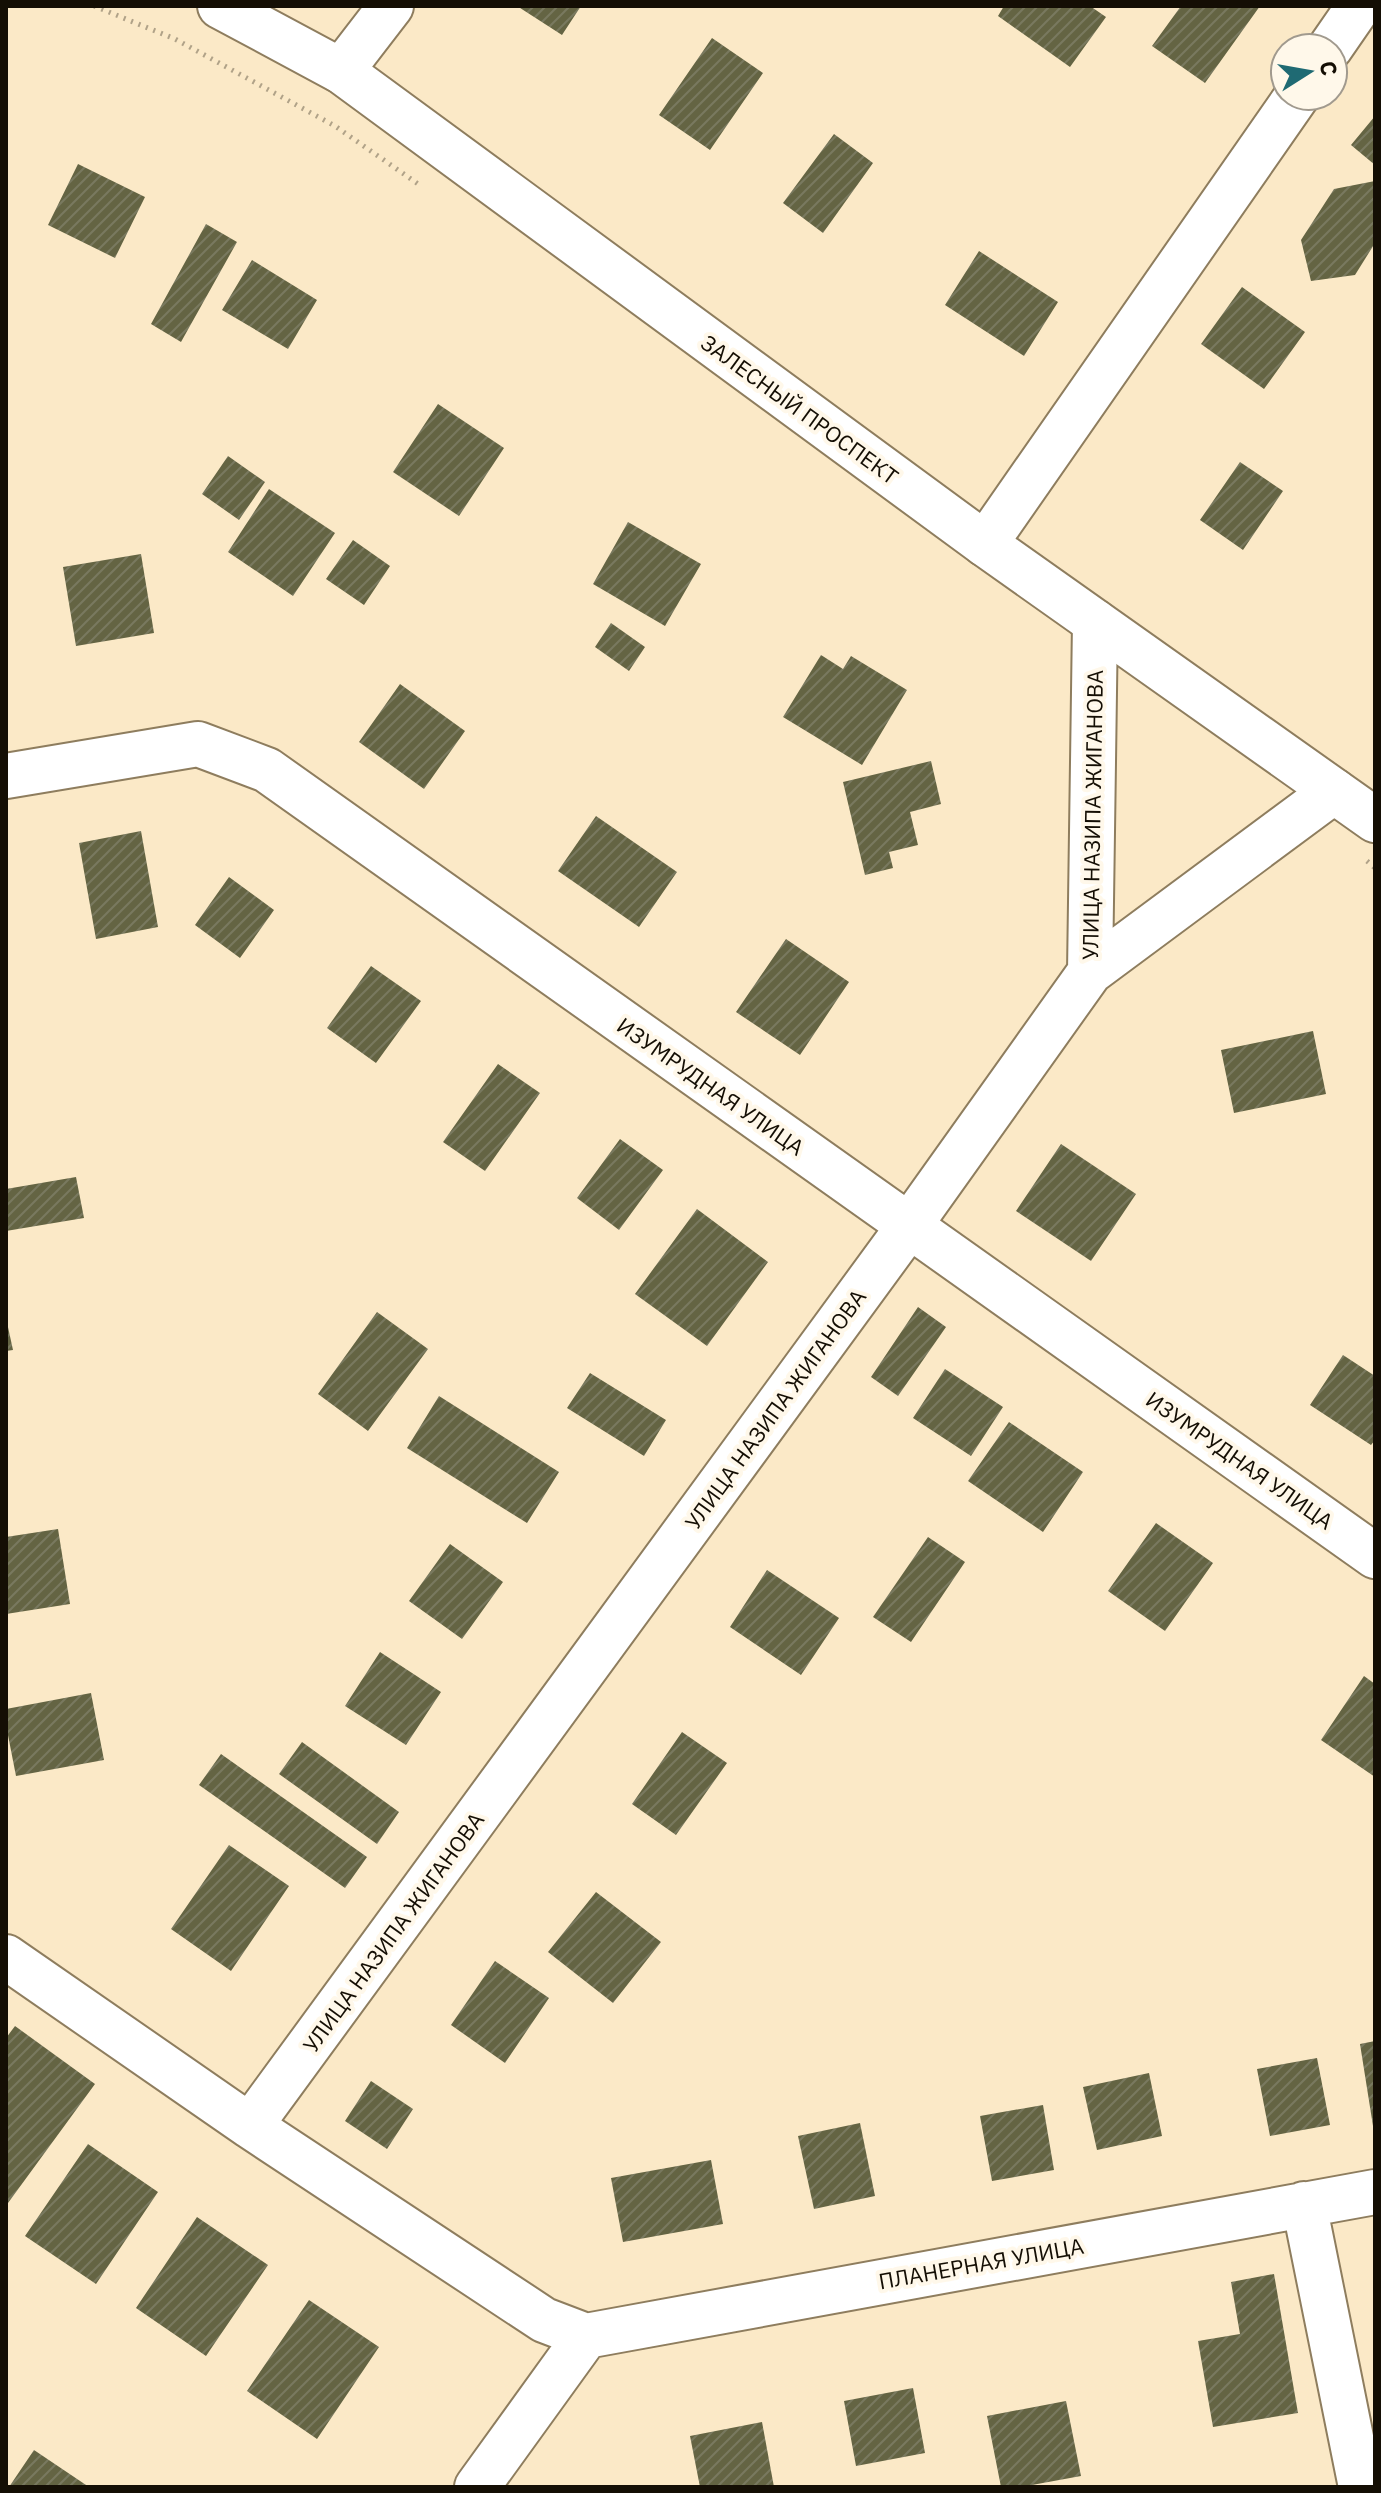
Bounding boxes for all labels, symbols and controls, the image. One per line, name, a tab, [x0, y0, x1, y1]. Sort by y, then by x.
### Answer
north arrow	[1269, 32, 1349, 112]
text: С	[1314, 58, 1345, 78]
street label: ЗАЛЕСНЫЙ ПРОСПЕКТ	[696, 328, 905, 491]
street label: УЛИЦА НАЗИПА ЖИГАНОВА	[1075, 670, 1109, 960]
street label: ИЗУМРУДНАЯ УЛИЦА	[612, 1010, 810, 1162]
street label: УЛИЦА НАЗИПА ЖИГАНОВА	[678, 1283, 872, 1535]
street label: ИЗУМРУДНАЯ УЛИЦА	[1141, 1384, 1339, 1536]
street label: УЛИЦА НАЗИПА ЖИГАНОВА	[296, 1806, 490, 2058]
street label: ПЛАНЕРНАЯ УЛИЦА	[876, 2231, 1086, 2295]

